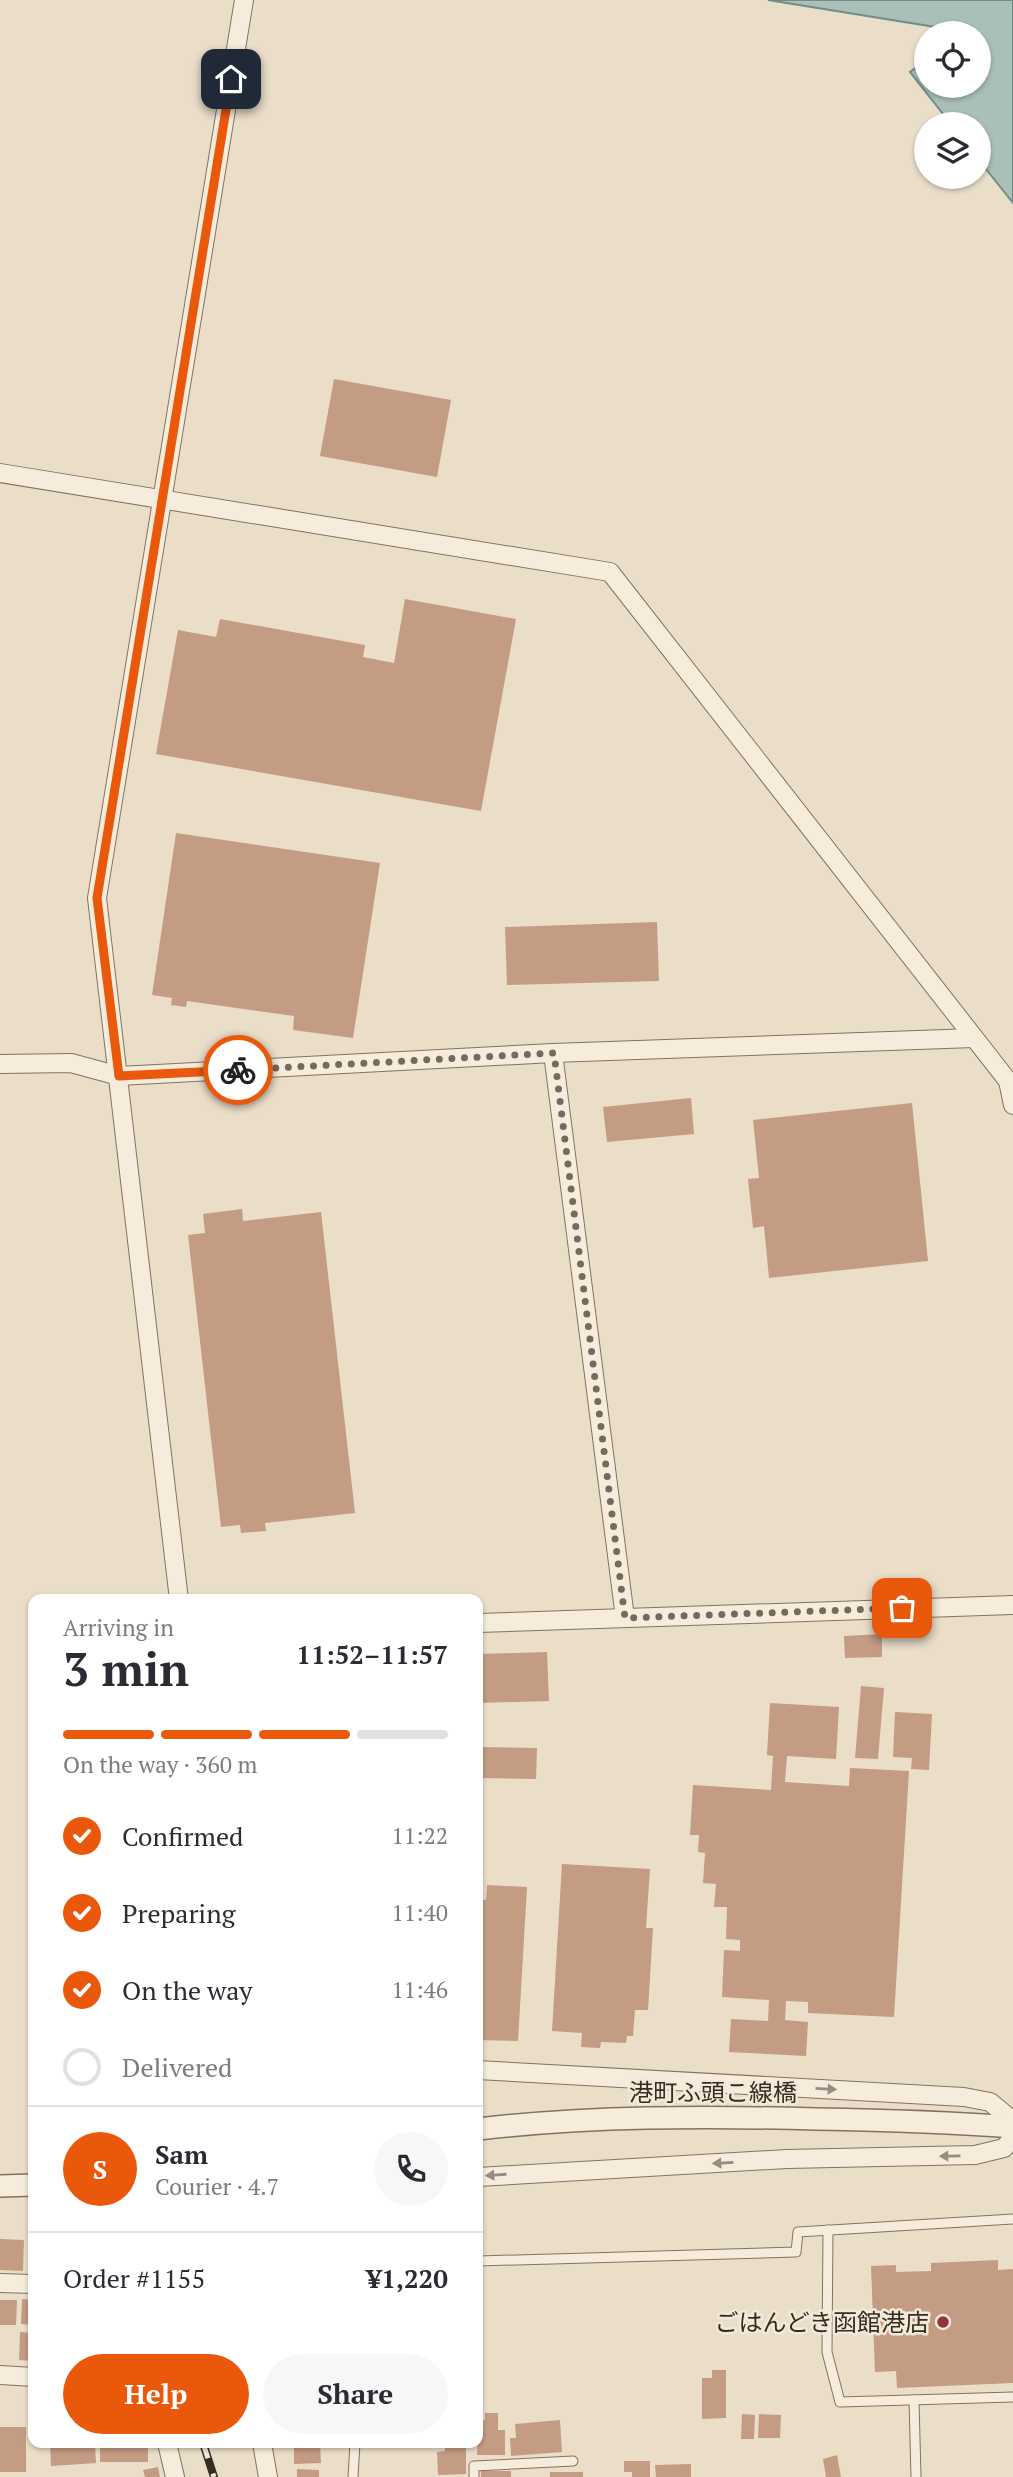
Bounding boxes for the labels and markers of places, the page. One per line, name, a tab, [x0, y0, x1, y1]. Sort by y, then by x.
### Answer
pin	[201, 49, 261, 109]
pin	[872, 1578, 932, 1638]
place label: ごはんどき函館港店	[714, 2306, 929, 2338]
marker: ごはんどき函館港店	[935, 2314, 951, 2330]

